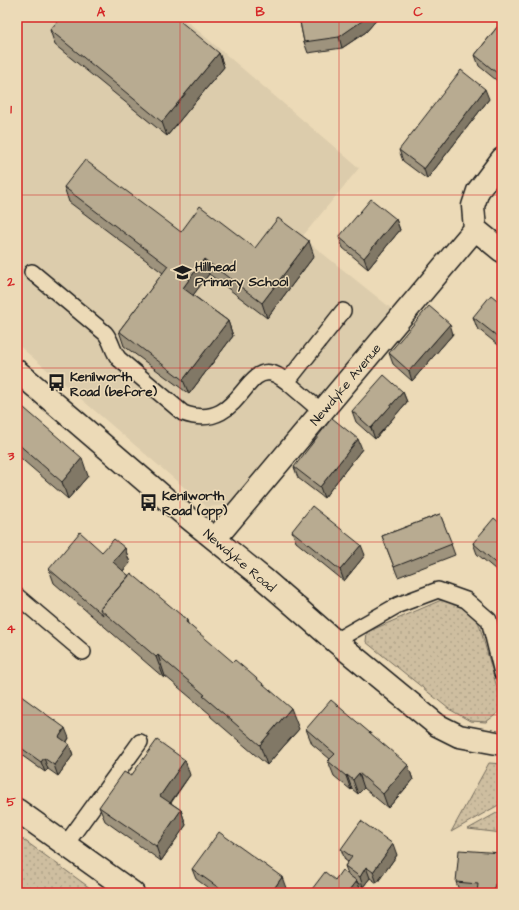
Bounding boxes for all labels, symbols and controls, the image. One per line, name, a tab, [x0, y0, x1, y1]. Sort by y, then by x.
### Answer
text: A	[97, 3, 106, 21]
text: B	[255, 3, 265, 21]
text: C	[413, 3, 423, 21]
text: 1	[10, 100, 12, 118]
place label: Hillhead Primary School	[195, 258, 288, 292]
school or university icon: Hillhead Primary School	[172, 263, 192, 283]
text: 2	[6, 273, 15, 291]
street label: Newdyke Avenue	[306, 340, 386, 430]
place label: Kenilworth Road (before)	[70, 368, 158, 401]
bus stop icon: Kenilworth Road (before)	[47, 373, 67, 393]
text: 3	[7, 447, 15, 465]
place label: Kenilworth Road (opp)	[162, 487, 228, 521]
bus stop icon: Kenilworth Road (opp)	[139, 492, 159, 512]
street label: Newdyke Road	[199, 525, 280, 597]
text: 4	[7, 620, 16, 638]
text: 5	[6, 793, 16, 811]

